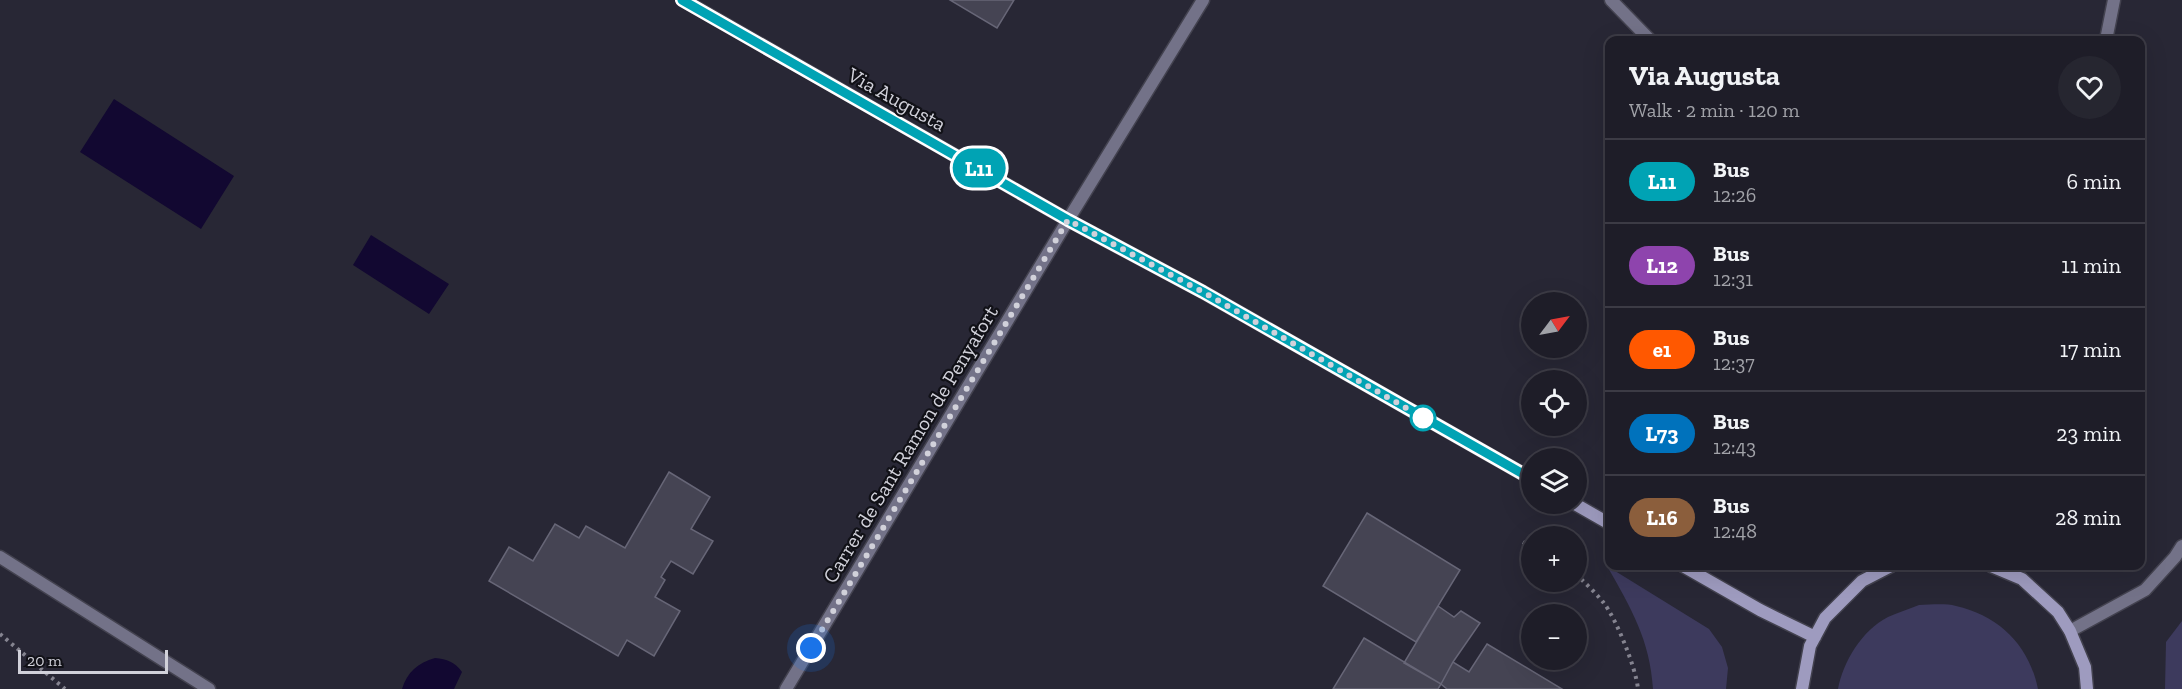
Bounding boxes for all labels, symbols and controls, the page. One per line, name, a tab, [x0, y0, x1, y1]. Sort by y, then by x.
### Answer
button: heart	[2058, 56, 2121, 119]
text: Via Augusta	[1629, 59, 1780, 92]
street label: Via Augusta	[842, 61, 951, 136]
text: Walk · 2 min · 120 m	[1629, 98, 1800, 122]
line badge: L11	[944, 148, 1014, 188]
text: L11	[965, 156, 993, 181]
text: Bus	[1713, 156, 1750, 183]
text: 6 min	[2067, 168, 2121, 195]
text: L11	[1648, 169, 1676, 194]
text: 12:26	[1713, 183, 1756, 207]
text: Bus	[1713, 240, 1750, 267]
text: 11 min	[2061, 252, 2121, 279]
text: L12	[1646, 253, 1678, 278]
text: 12:31	[1713, 267, 1753, 291]
north arrow	[1521, 292, 1587, 358]
map controls	[1521, 292, 1587, 670]
street label: Carrer de Sant Ramon de Penyafort	[817, 301, 1003, 587]
text: Bus	[1713, 324, 1750, 351]
text: 17 min	[2060, 336, 2121, 363]
text: e1	[1653, 337, 1671, 362]
text: 12:37	[1713, 351, 1755, 375]
button: locate	[1521, 370, 1587, 436]
unlabelled marker	[1410, 405, 1436, 431]
text: Bus	[1713, 408, 1750, 435]
text: 23 min	[2056, 420, 2121, 447]
text: L73	[1646, 421, 1678, 446]
text: 12:43	[1713, 435, 1756, 459]
button: layers	[1521, 448, 1587, 514]
text: Bus	[1713, 492, 1750, 519]
text: 28 min	[2055, 504, 2121, 531]
text: L16	[1646, 505, 1678, 530]
text: 12:48	[1713, 519, 1757, 543]
button: +	[1521, 526, 1587, 592]
button: −	[1521, 604, 1587, 670]
your location	[796, 633, 826, 663]
scale bar	[18, 647, 168, 674]
text: 20 m	[27, 651, 62, 670]

